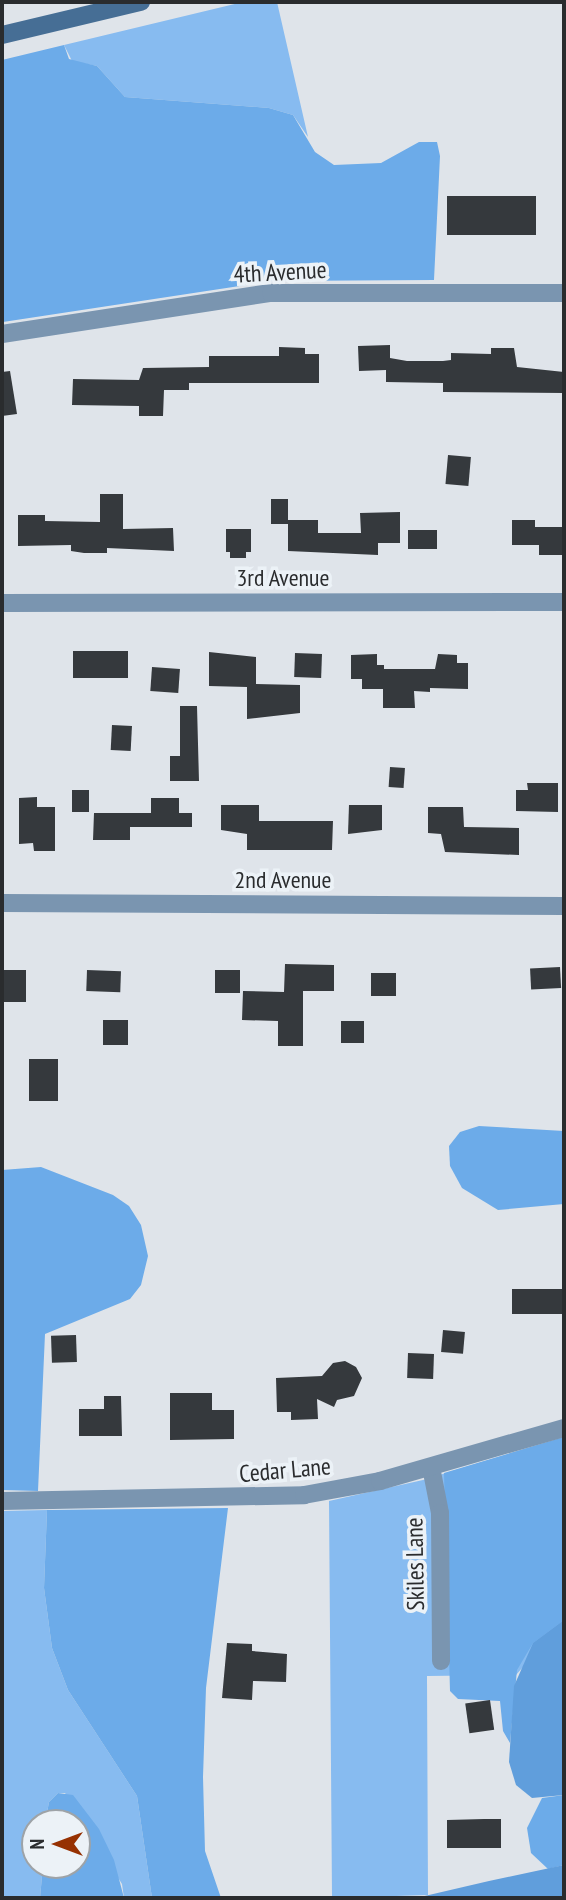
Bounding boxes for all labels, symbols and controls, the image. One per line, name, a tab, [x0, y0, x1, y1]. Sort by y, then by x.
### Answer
street label: 4th Avenue	[232, 255, 328, 289]
street label: 3rd Avenue	[236, 564, 330, 592]
street label: 2nd Avenue	[234, 866, 332, 894]
street label: Cedar Lane	[238, 1452, 332, 1488]
street label: Skiles Lane	[400, 1517, 430, 1611]
north arrow	[21, 1809, 91, 1879]
text: N	[25, 1839, 49, 1849]

